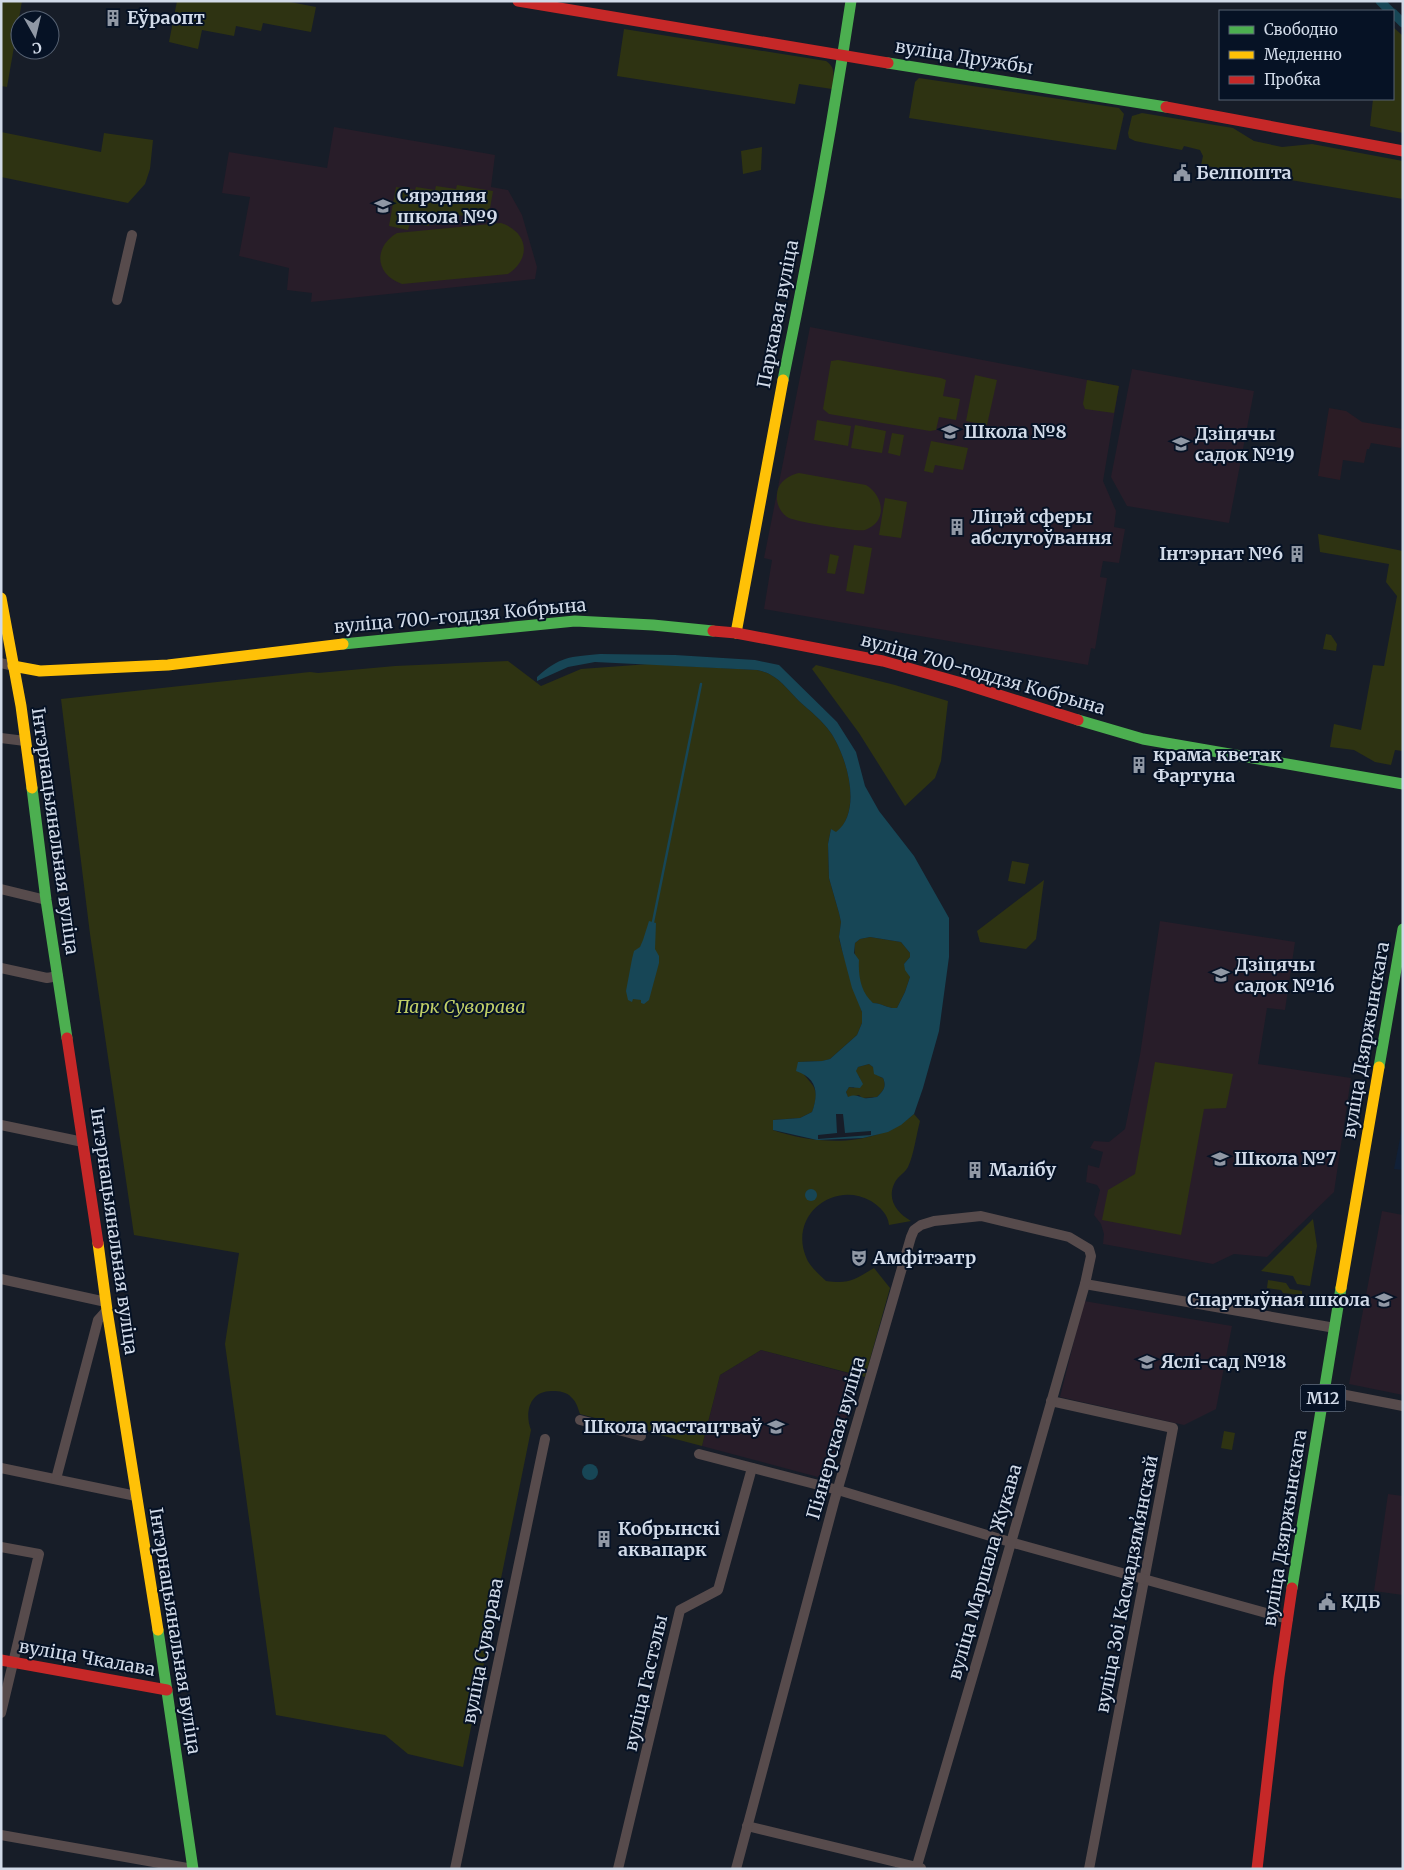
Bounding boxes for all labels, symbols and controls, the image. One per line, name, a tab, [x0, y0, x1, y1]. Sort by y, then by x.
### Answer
place label: Еўраопт	[127, 6, 205, 29]
building icon: Еўраопт	[103, 8, 123, 28]
north arrow	[10, 10, 60, 60]
legend	[1219, 10, 1394, 100]
text: Свободно	[1264, 20, 1338, 39]
street label: вуліца Дружбы	[893, 34, 1035, 79]
text: С	[31, 38, 43, 57]
text: Медленно	[1264, 45, 1342, 64]
text: Пробка	[1264, 70, 1321, 89]
place label: Белпошта	[1196, 161, 1292, 184]
public building icon: Белпошта	[1172, 163, 1192, 183]
place label: Сярэдняя школа №9	[397, 184, 498, 228]
school or university icon: Сярэдняя школа №9	[373, 196, 393, 216]
street label: Паркавая вуліца	[752, 238, 803, 390]
place label: Школа №8	[964, 420, 1067, 443]
school or university icon: Школа №8	[940, 422, 960, 442]
place label: Дзіцячы садок №19	[1195, 422, 1295, 466]
school or university icon: Дзіцячы садок №19	[1171, 434, 1191, 454]
place label: Ліцэй сферы абслугоўвання	[971, 505, 1112, 549]
building icon: Ліцэй сферы абслугоўвання	[947, 517, 967, 537]
place label: Інтэрнат №6	[1159, 542, 1283, 565]
building icon: Інтэрнат №6	[1287, 544, 1307, 564]
street label: вуліца 700-годдзя Кобрына	[333, 593, 587, 638]
street label: вуліца 700-годдзя Кобрына	[858, 628, 1108, 720]
street label: Інтэрнацыянальная вуліца	[27, 706, 84, 956]
place label: крама кветак Фартуна	[1153, 743, 1282, 787]
building icon: крама кветак Фартуна	[1129, 755, 1149, 775]
street label: вуліца Дзяржынскага	[1337, 940, 1394, 1140]
place label: Дзіцячы садок №16	[1235, 953, 1335, 997]
school or university icon: Дзіцячы садок №16	[1211, 965, 1231, 985]
park label: Парк Суворава	[396, 995, 526, 1018]
street label: Інтэрнацыянальная вуліца	[86, 1106, 143, 1356]
place label: Школа №7	[1234, 1147, 1337, 1170]
school or university icon: Школа №7	[1210, 1149, 1230, 1169]
place label: Малібу	[989, 1158, 1056, 1181]
building icon: Малібу	[965, 1160, 985, 1180]
place label: Амфітэатр	[872, 1246, 976, 1269]
theatre icon: Амфітэатр	[849, 1248, 869, 1268]
place label: Спартыўная школа	[1187, 1288, 1370, 1311]
school or university icon: Спартыўная школа	[1374, 1290, 1394, 1310]
place label: Яслі-сад №18	[1161, 1350, 1286, 1373]
school or university icon: Яслі-сад №18	[1137, 1352, 1157, 1372]
street label: Піянерская вуліца	[801, 1354, 870, 1522]
road number: М12	[1300, 1385, 1346, 1412]
place label: Школа мастацтваў	[583, 1415, 762, 1438]
school or university icon: Школа мастацтваў	[766, 1417, 786, 1437]
street label: вуліца Дзяржынскага	[1258, 1427, 1311, 1628]
street label: вуліца Зоі Касмадзямʼянскай	[1090, 1453, 1163, 1715]
street label: вуліца Маршала Жукава	[943, 1461, 1026, 1682]
street label: Інтэрнацыянальная вуліца	[145, 1506, 206, 1756]
place label: Кобрынскі аквапарк	[618, 1517, 720, 1561]
building icon: Кобрынскі аквапарк	[594, 1529, 614, 1549]
street label: вуліца Суворава	[457, 1576, 508, 1726]
place label: КДБ	[1341, 1590, 1381, 1613]
public building icon: КДБ	[1317, 1592, 1337, 1612]
street label: вуліца Гастэлы	[619, 1612, 672, 1753]
street label: вуліца Чкалава	[17, 1634, 157, 1681]

